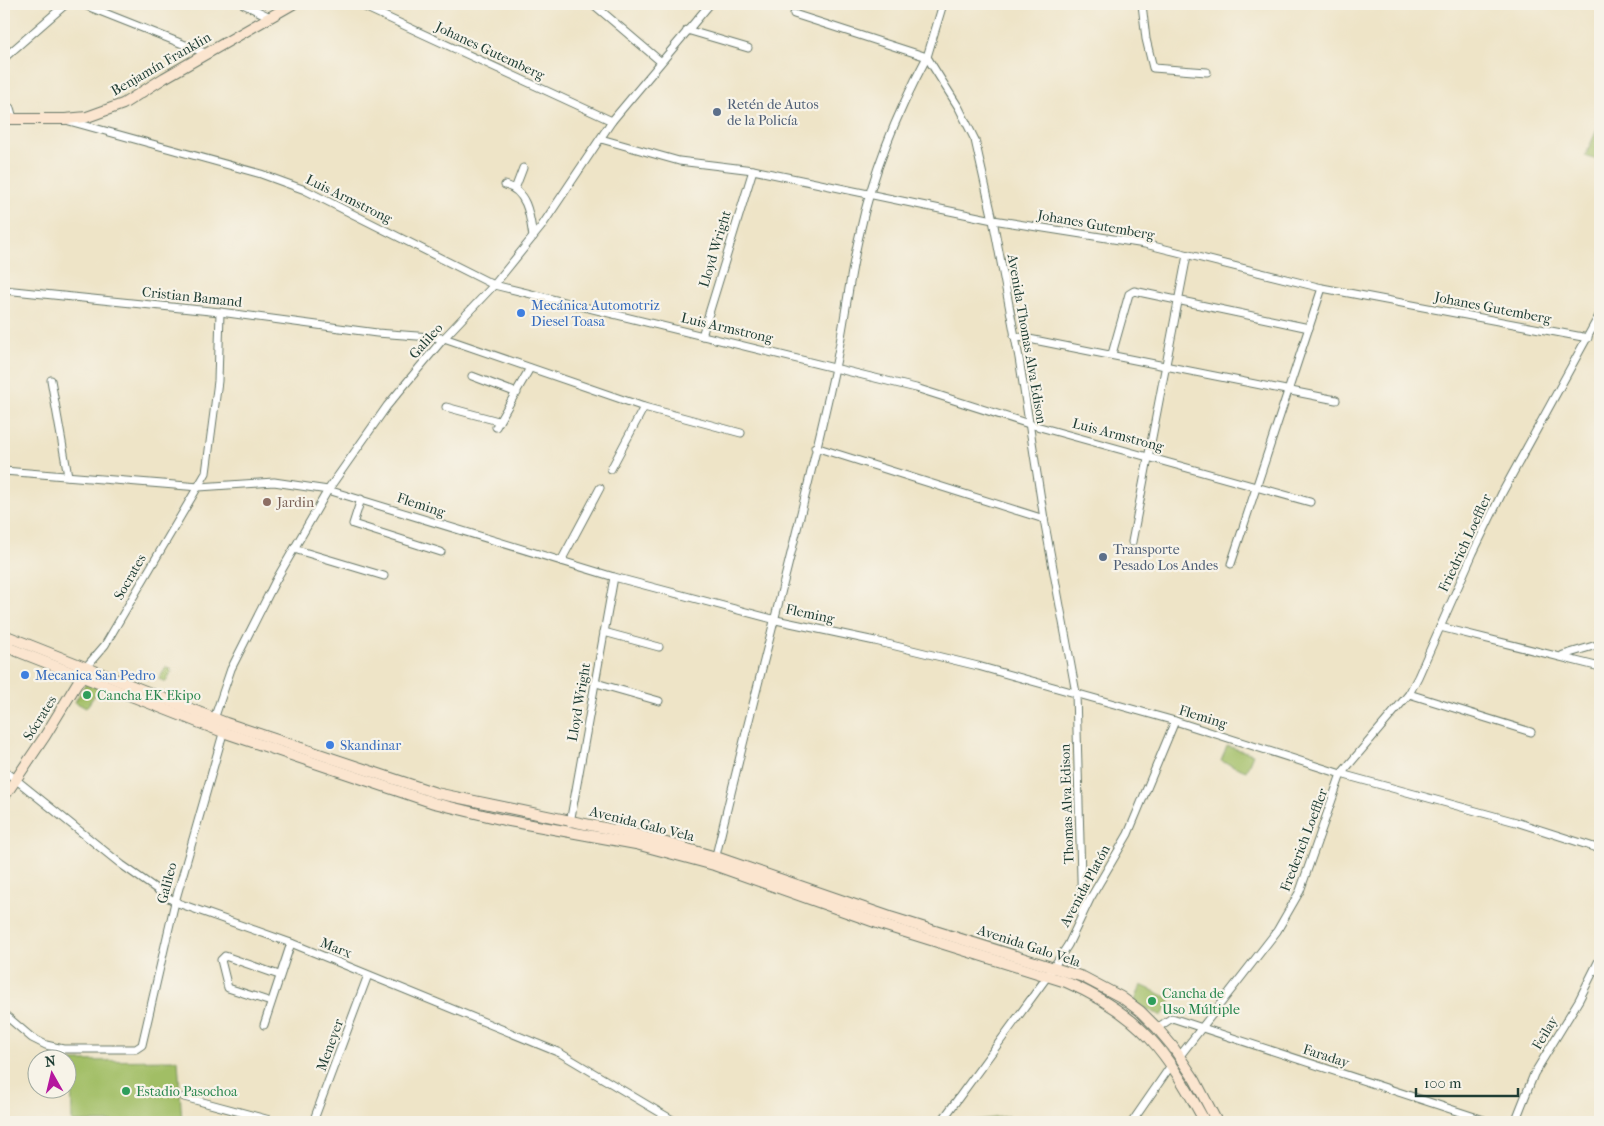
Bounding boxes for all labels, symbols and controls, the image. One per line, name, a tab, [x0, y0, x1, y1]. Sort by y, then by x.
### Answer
street label: Johanes Gutemberg	[432, 18, 548, 84]
street label: Benjamín Franklin	[108, 29, 214, 99]
place label: Retén de Autos de la Policía	[727, 96, 819, 129]
marker: Retén de Autos de la Policía	[711, 106, 723, 118]
street label: Luis Armstrong	[303, 171, 395, 227]
street label: Johanes Gutemberg	[1035, 206, 1156, 244]
street label: Lloyd Wright	[695, 208, 735, 290]
street label: Avenida Thomas Alva Edison	[1003, 252, 1050, 425]
street label: Cristian Bamand	[141, 283, 243, 311]
street label: Johanes Gutemberg	[1432, 288, 1553, 328]
place label: Mecánica Automotriz Diesel Toasa	[531, 297, 660, 330]
marker: Mecánica Automotriz Diesel Toasa	[515, 307, 527, 319]
street label: Luis Armstrong	[679, 309, 775, 347]
street label: Galileo	[406, 320, 446, 362]
street label: Luis Armstrong	[1070, 415, 1166, 456]
street label: Fleming	[395, 489, 448, 521]
street label: Friedrich Loeffler	[1435, 491, 1495, 595]
place label: Jardin	[276, 494, 314, 511]
marker: Jardin	[261, 496, 273, 508]
place label: Transporte Pesado Los Andes	[1113, 541, 1218, 574]
street label: Socrates	[110, 551, 150, 603]
marker: Transporte Pesado Los Andes	[1097, 551, 1109, 563]
street label: Fleming	[784, 601, 837, 628]
street label: Lloyd Wright	[564, 661, 594, 743]
place label: Mecanica San Pedro	[35, 667, 156, 684]
marker: Mecanica San Pedro	[19, 669, 31, 681]
place label: Cancha EK Ekipo	[97, 687, 201, 704]
marker: Cancha EK Ekipo	[81, 689, 93, 701]
street label: Sócrates	[20, 692, 60, 744]
street label: Fleming	[1177, 702, 1230, 733]
place label: Skandinar	[340, 737, 401, 754]
marker: Skandinar	[324, 739, 336, 751]
street label: Thomas Alva Edison	[1056, 743, 1078, 865]
street label: Frederich Loeffler	[1277, 786, 1332, 894]
street label: Avenida Galo Vela	[587, 803, 697, 845]
street label: Avenida Platón	[1056, 842, 1114, 931]
street label: Galileo	[153, 860, 181, 906]
street label: Avenida Galo Vela	[974, 921, 1083, 971]
street label: Marx	[318, 934, 355, 962]
place label: Cancha de Uso Múltiple	[1162, 985, 1240, 1018]
marker: Cancha de Uso Múltiple	[1146, 995, 1158, 1007]
street label: Feilay	[1528, 1013, 1562, 1053]
street label: Meneyer	[313, 1017, 347, 1073]
street label: Faraday	[1301, 1041, 1352, 1072]
north arrow	[28, 1048, 78, 1098]
text: N	[44, 1052, 57, 1071]
scale bar	[1416, 1066, 1519, 1098]
text: 100 m	[1424, 1074, 1462, 1092]
place label: Estadio Pasochoa	[136, 1083, 238, 1100]
marker: Estadio Pasochoa	[120, 1085, 132, 1097]

